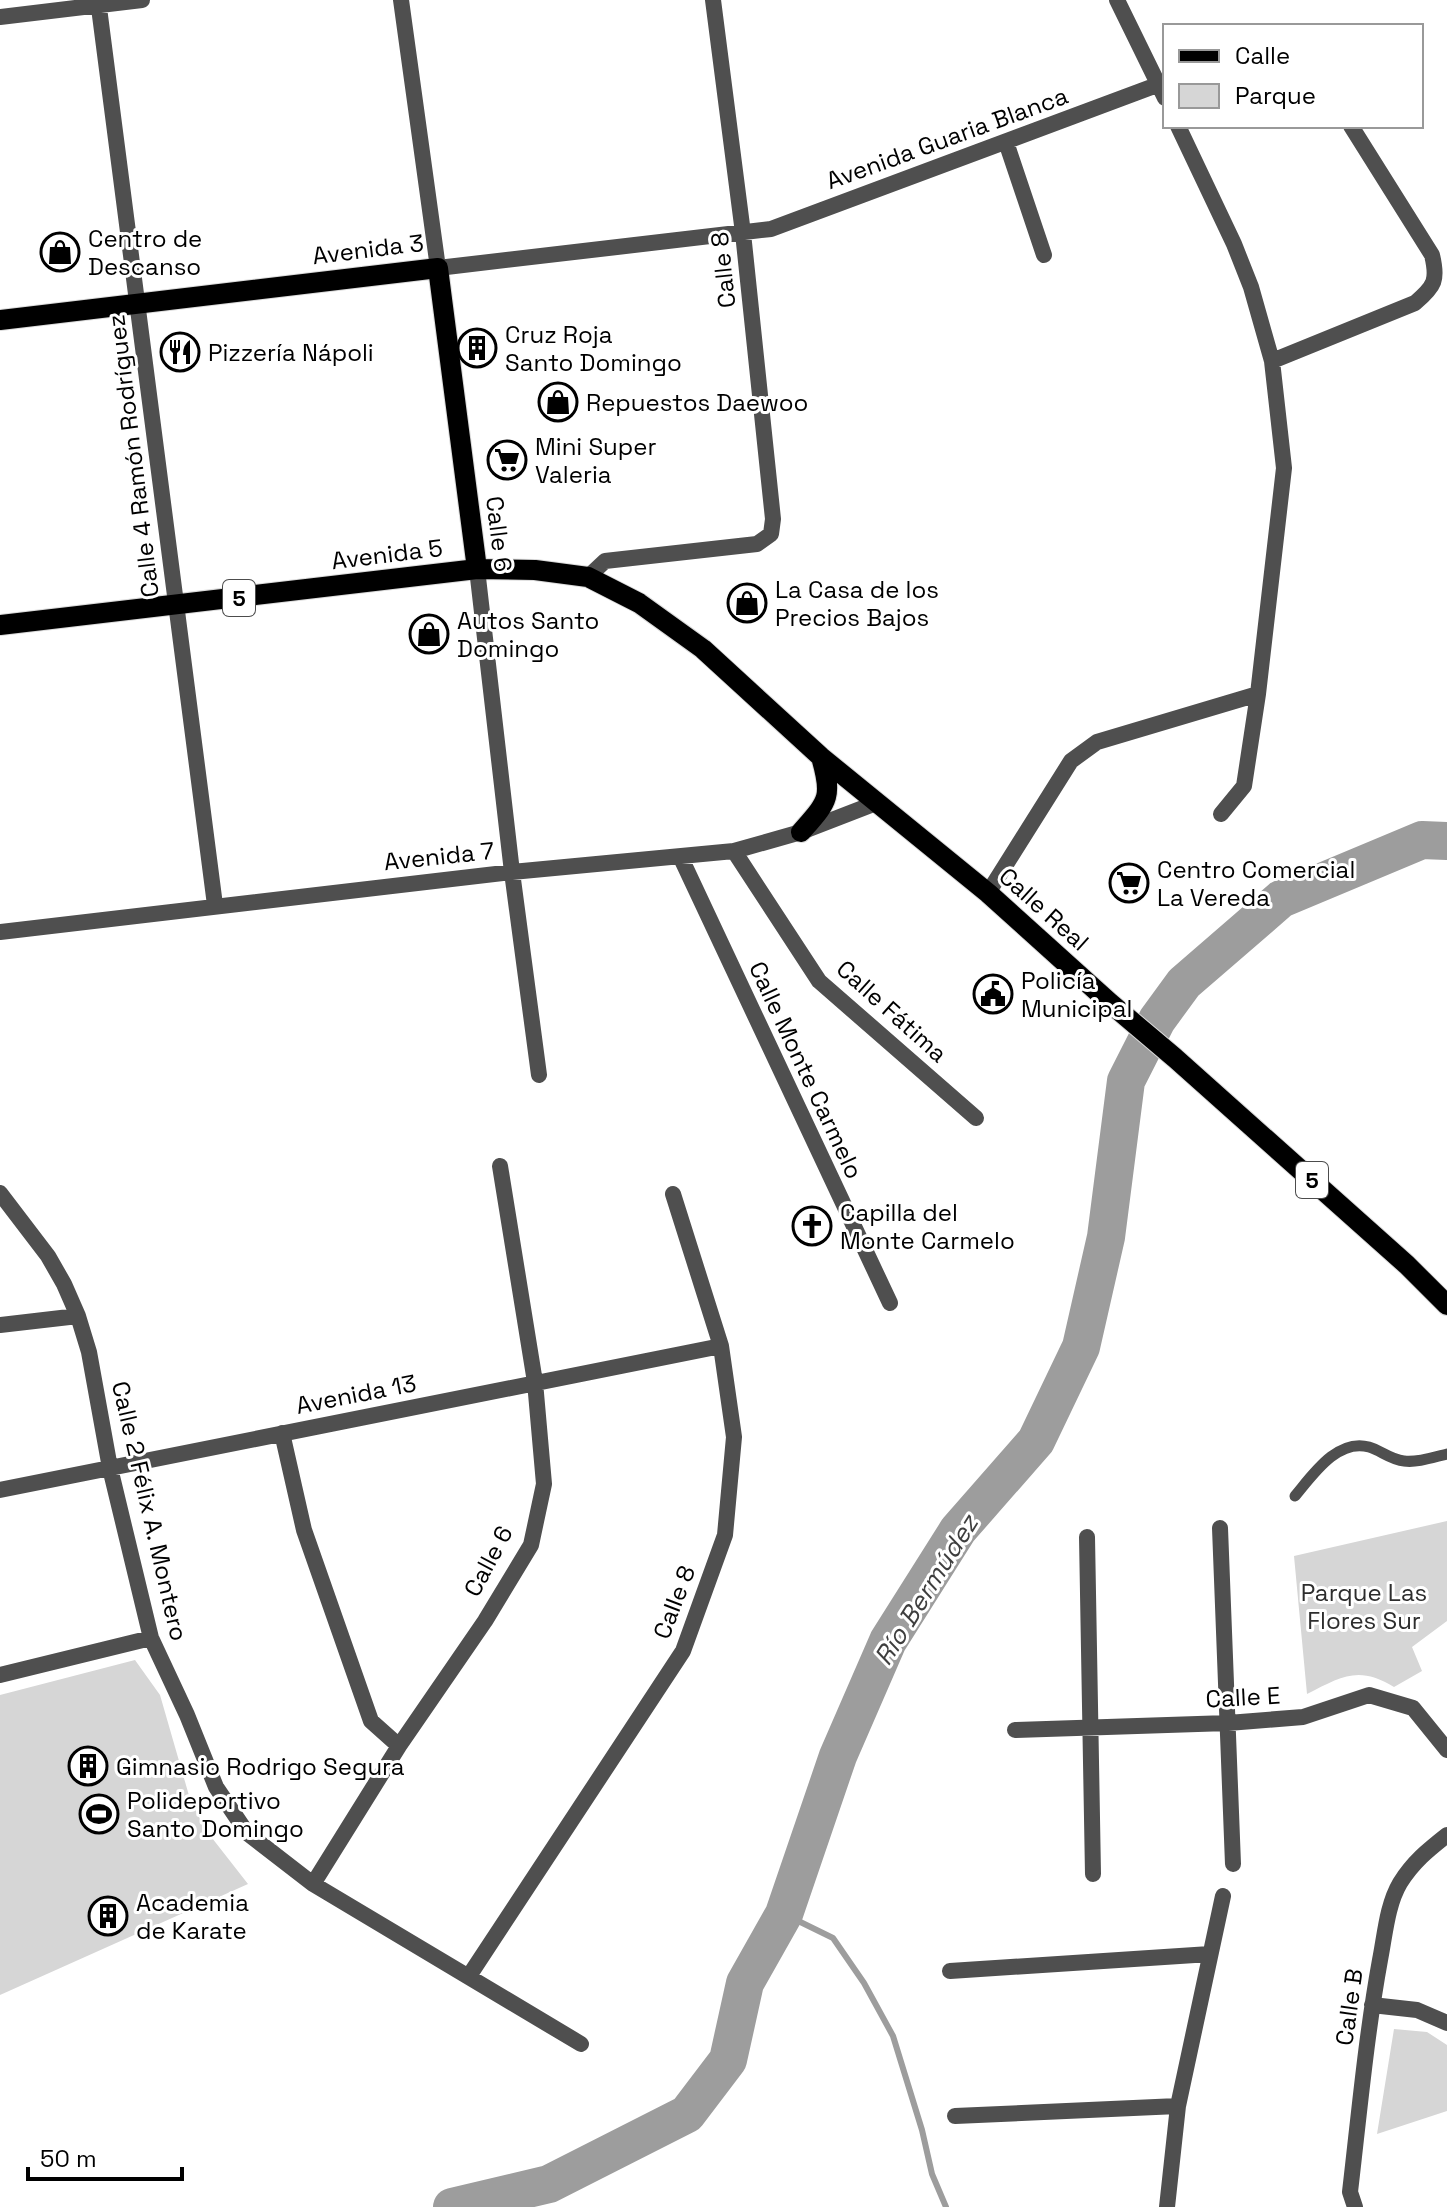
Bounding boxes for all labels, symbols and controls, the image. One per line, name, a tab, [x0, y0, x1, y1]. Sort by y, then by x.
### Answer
legend	[1163, 24, 1423, 128]
text: Calle	[1235, 40, 1290, 71]
street label: Avenida Guaria Blanca	[822, 80, 1072, 196]
text: Parque	[1235, 80, 1316, 111]
place label: Centro de Descanso	[88, 223, 202, 282]
street label: Avenida 3	[311, 227, 425, 271]
street label: Calle 8	[704, 230, 742, 310]
shop icon: Centro de Descanso	[39, 231, 81, 273]
street label: Calle 4 Ramón Rodríguez	[100, 313, 166, 599]
place label: Cruz Roja Santo Domingo	[505, 319, 682, 378]
building icon: Cruz Roja Santo Domingo	[456, 327, 498, 369]
restaurant icon: Pizzería Nápoli	[159, 331, 201, 373]
place label: Pizzería Nápoli	[208, 337, 374, 368]
shop icon: Repuestos Daewoo	[537, 381, 579, 423]
place label: Repuestos Daewoo	[586, 387, 808, 418]
place label: Mini Super Valeria	[535, 431, 657, 490]
supermarket icon: Mini Super Valeria	[486, 439, 528, 481]
street label: Calle 6	[479, 494, 519, 574]
street label: Avenida 5	[330, 532, 444, 576]
place label: La Casa de los Precios Bajos	[775, 574, 939, 633]
road number: 5	[223, 580, 255, 616]
shop icon: La Casa de los Precios Bajos	[726, 582, 768, 624]
place label: Autos Santo Domingo	[457, 605, 599, 664]
shop icon: Autos Santo Domingo	[408, 613, 450, 655]
street label: Avenida 7	[382, 835, 496, 877]
place label: Centro Comercial La Vereda	[1157, 854, 1355, 913]
street label: Calle Real	[993, 861, 1095, 957]
supermarket icon: Centro Comercial La Vereda	[1108, 862, 1150, 904]
street label: Calle Fátima	[830, 953, 954, 1069]
street label: Calle Monte Carmelo	[742, 956, 870, 1184]
place label: Policía Municipal	[1021, 965, 1132, 1024]
public building icon: Policía Municipal	[972, 973, 1014, 1015]
road number: 5	[1296, 1162, 1328, 1198]
place label: Capilla del Monte Carmelo	[840, 1197, 1015, 1256]
church icon: Capilla del Monte Carmelo	[791, 1205, 833, 1247]
street label: Avenida 13	[293, 1367, 419, 1421]
street label: Calle 2 Félix A. Montero	[105, 1378, 195, 1644]
water label: Río Bermúdez	[866, 1506, 987, 1672]
street label: Calle 6	[456, 1520, 520, 1602]
street label: Calle 8	[646, 1561, 702, 1643]
park label: Parque Las Flores Sur	[1301, 1577, 1427, 1636]
street label: Calle E	[1205, 1680, 1281, 1714]
building icon: Gimnasio Rodrigo Segura	[67, 1745, 109, 1787]
place label: Gimnasio Rodrigo Segura	[116, 1751, 405, 1782]
place label: Polideportivo Santo Domingo	[127, 1785, 304, 1844]
sports icon: Polideportivo Santo Domingo	[78, 1793, 120, 1835]
place label: Academia de Karate	[136, 1887, 249, 1946]
building icon: Academia de Karate	[87, 1895, 129, 1937]
street label: Calle B	[1328, 1967, 1370, 2047]
scale bar	[28, 2131, 182, 2181]
text: 50 m	[40, 2143, 97, 2174]

